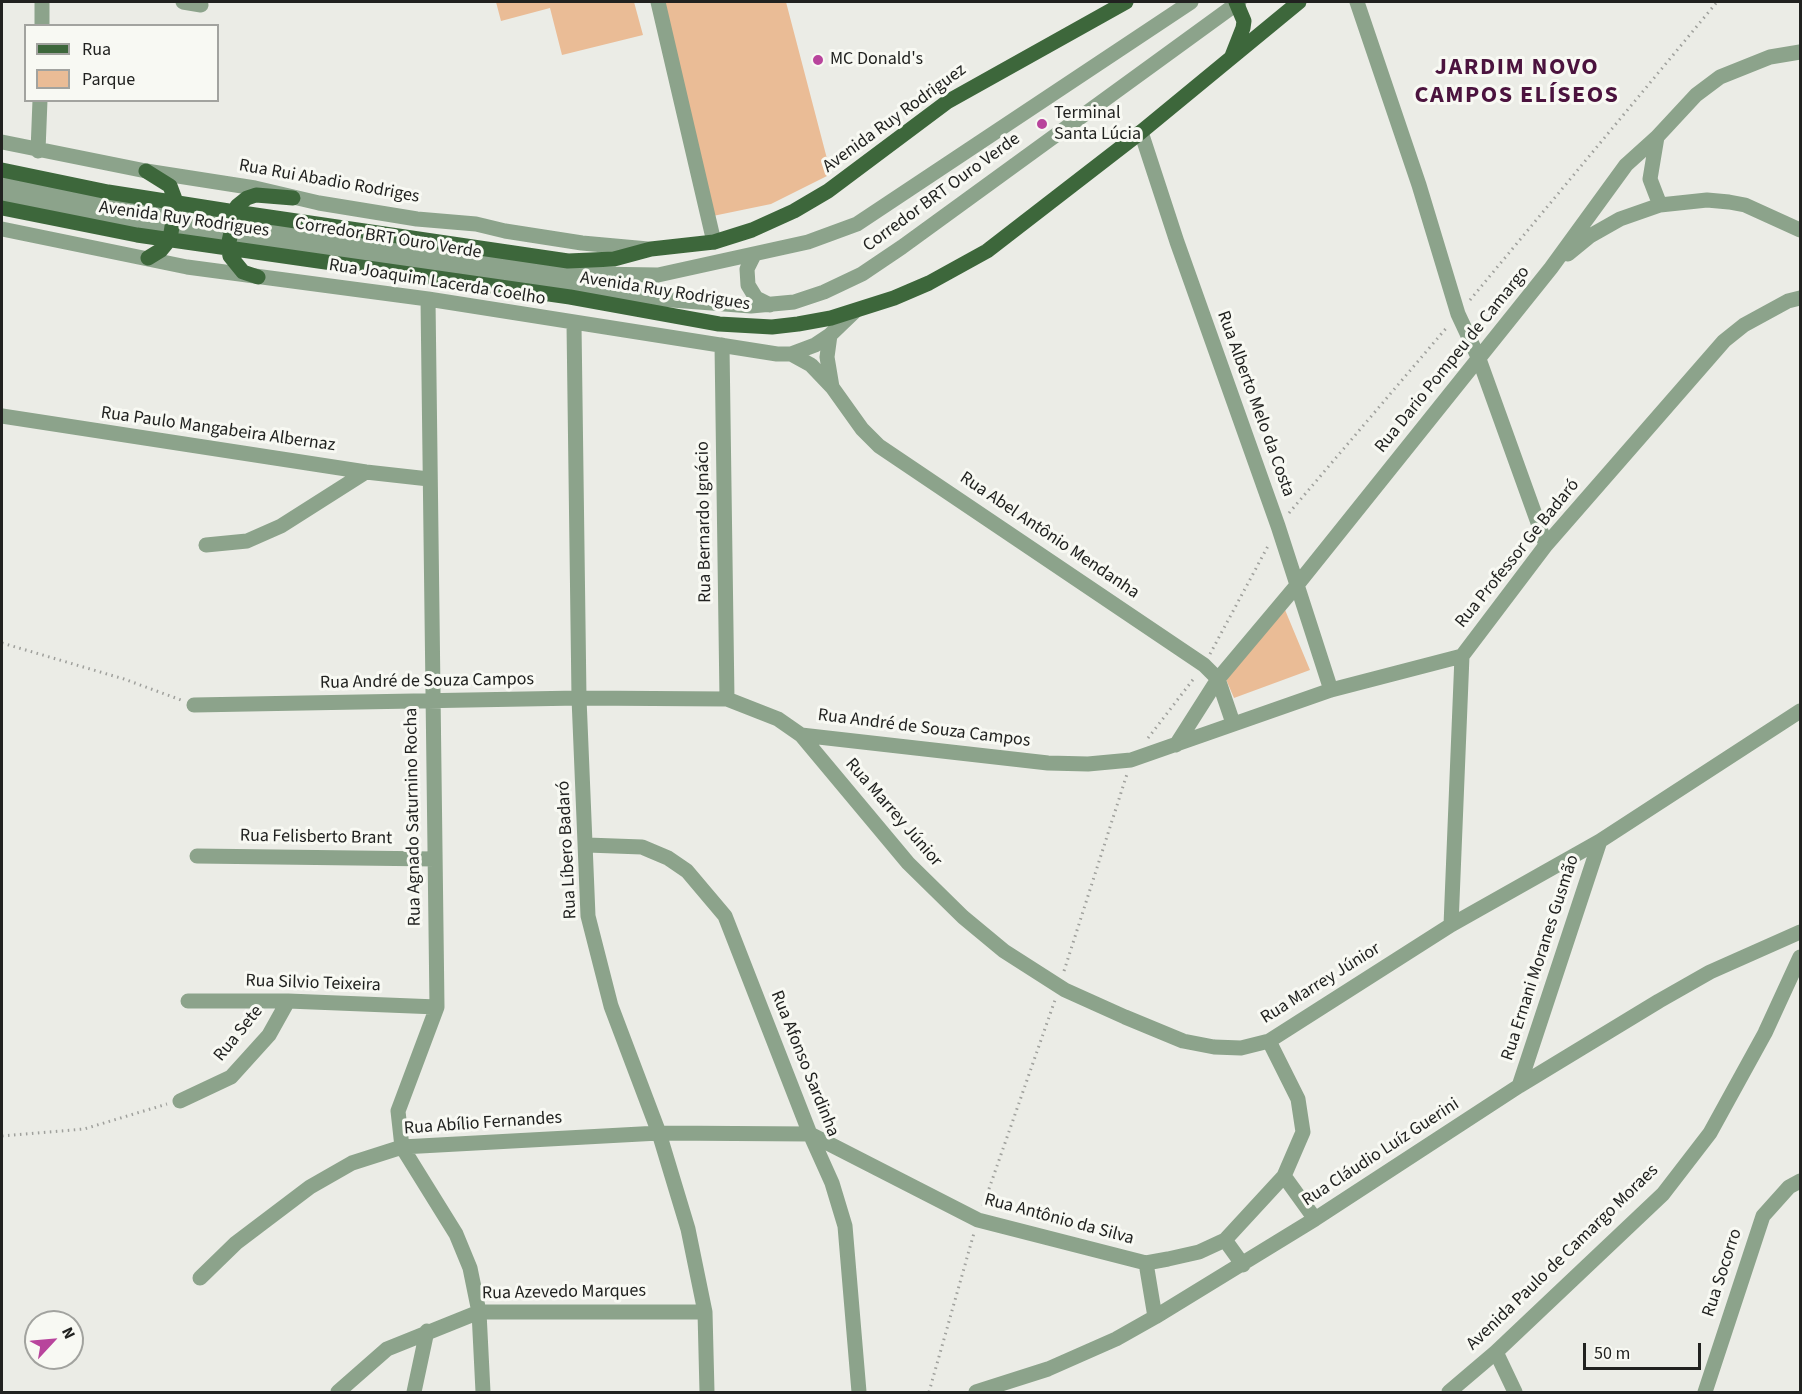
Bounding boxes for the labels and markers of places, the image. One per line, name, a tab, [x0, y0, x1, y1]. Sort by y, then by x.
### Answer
place label: MC Donald's	[830, 49, 923, 71]
marker: MC Donald's	[811, 53, 825, 67]
place label: Terminal Santa Lúcia	[1054, 103, 1141, 146]
marker: Terminal Santa Lúcia	[1035, 117, 1049, 131]

